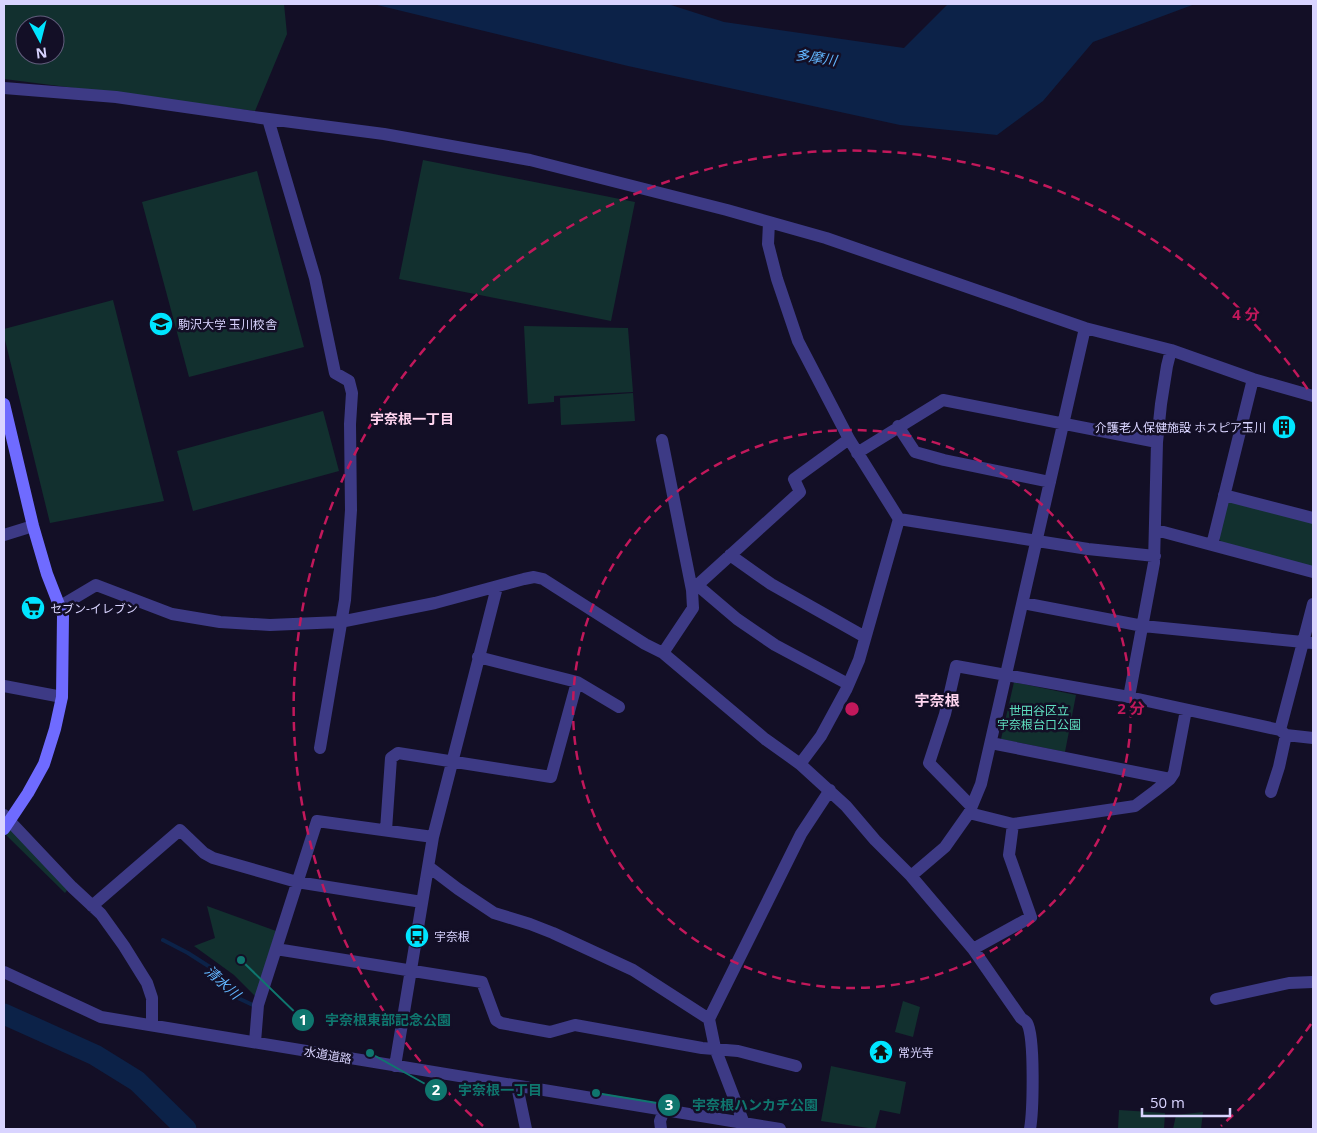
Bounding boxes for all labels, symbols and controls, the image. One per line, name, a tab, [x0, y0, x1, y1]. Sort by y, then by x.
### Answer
north arrow	[15, 15, 65, 65]
text: N	[35, 43, 48, 64]
water label: 多摩川	[794, 44, 840, 70]
text: 4 分	[1232, 304, 1260, 324]
school or university icon: 駒沢大学 玉川校舎	[148, 311, 174, 337]
place label: 駒沢大学 玉川校舎	[178, 316, 277, 333]
district label: 宇奈根一丁目	[370, 409, 454, 428]
building icon: 介護老人保健施設 ホスピア玉川	[1271, 414, 1297, 440]
place label: 介護老人保健施設 ホスピア玉川	[1095, 419, 1266, 436]
supermarket icon: セブン-イレブン	[20, 595, 46, 621]
place label: セブン-イレブン	[50, 600, 138, 617]
district label: 宇奈根	[914, 690, 960, 710]
text: 2 分	[1117, 698, 1145, 718]
centre of rings	[843, 700, 861, 718]
park label: 世田谷区立 宇奈根台口公園	[997, 702, 1081, 733]
bus stop icon: 宇奈根	[404, 923, 430, 949]
place label: 宇奈根	[434, 928, 470, 945]
water label: 清水川	[201, 961, 246, 1004]
callout: 宇奈根東部記念公園	[290, 1006, 461, 1035]
text: 1	[299, 1009, 307, 1029]
text: 宇奈根東部記念公園	[325, 1010, 451, 1029]
temple icon: 常光寺	[868, 1039, 894, 1065]
street label: 水道道路	[303, 1042, 353, 1068]
place label: 常光寺	[898, 1044, 934, 1061]
callout: 宇奈根一丁目	[423, 1075, 552, 1104]
text: 2	[432, 1079, 441, 1099]
text: 宇奈根一丁目	[458, 1080, 542, 1099]
scale bar	[1142, 1086, 1230, 1118]
callout: 宇奈根ハンカチ公園	[657, 1090, 828, 1119]
text: 50 m	[1150, 1092, 1185, 1112]
text: 3	[665, 1094, 673, 1114]
text: 宇奈根ハンカチ公園	[692, 1095, 818, 1114]

